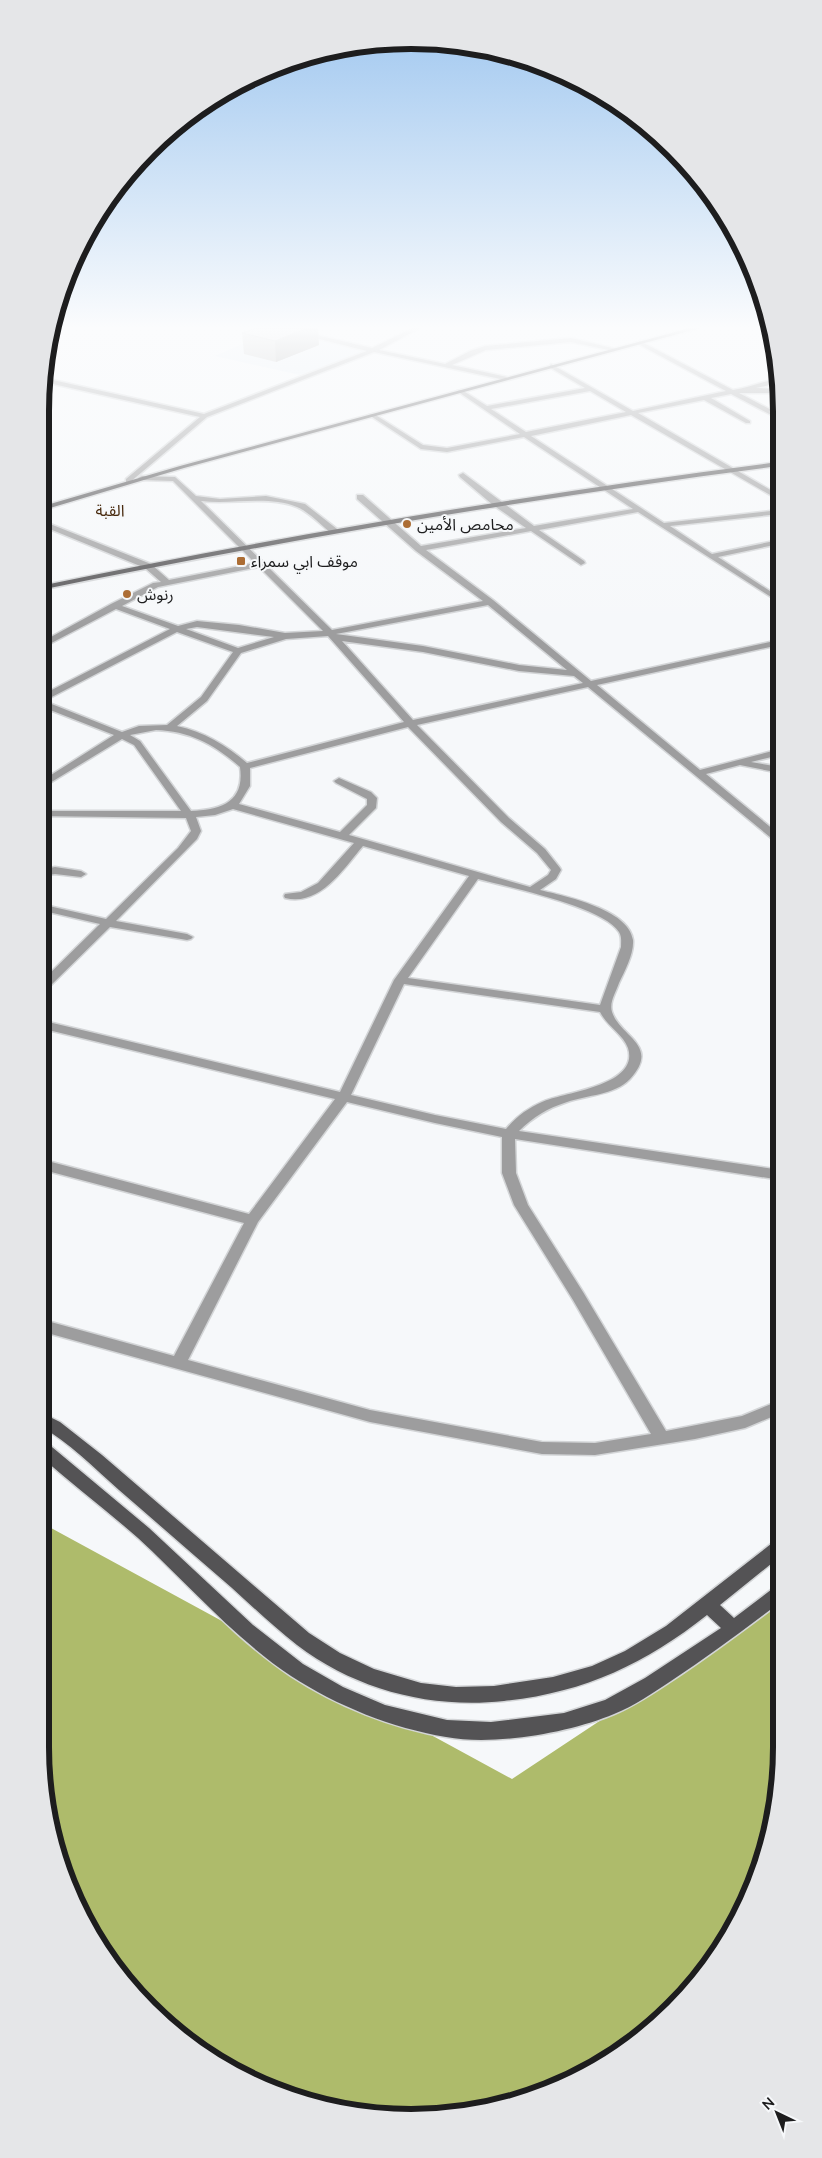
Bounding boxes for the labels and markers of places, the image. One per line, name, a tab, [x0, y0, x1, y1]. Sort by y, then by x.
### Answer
place label: محامص الأمين	[417, 514, 514, 534]
marker: محامص الأمين	[401, 518, 413, 530]
place label: موقف ابي سمراء	[251, 551, 358, 574]
marker: موقف ابي سمراء	[235, 555, 247, 567]
place label: رنوش	[137, 584, 174, 604]
marker: رنوش	[121, 588, 133, 600]

